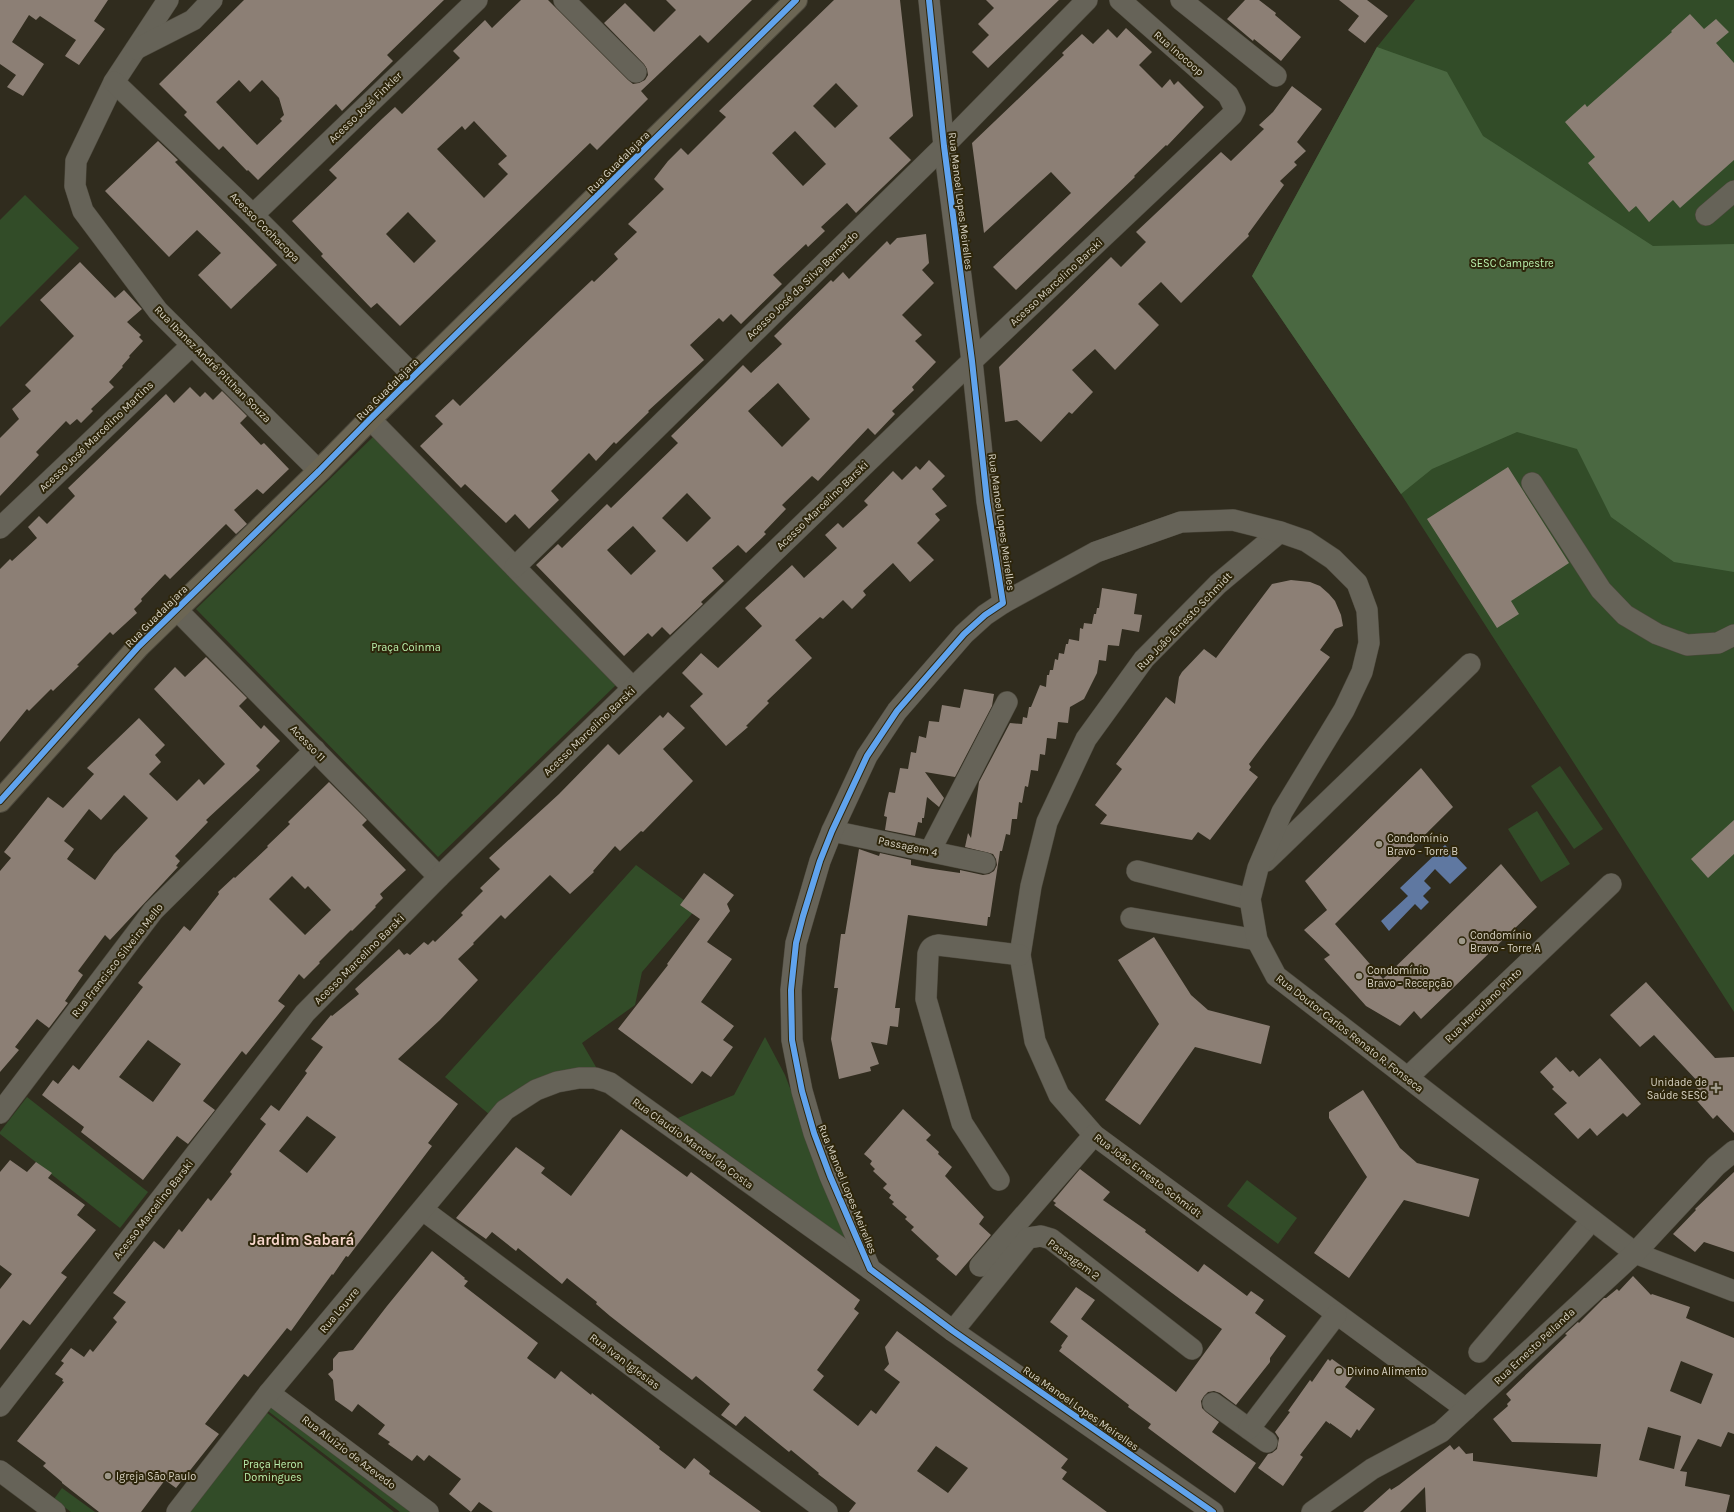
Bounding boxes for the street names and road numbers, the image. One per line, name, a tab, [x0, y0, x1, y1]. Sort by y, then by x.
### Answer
street label: Rua Inocoop	[1151, 28, 1206, 79]
street label: Acesso José Finkler	[326, 69, 405, 146]
street label: Rua Guadalajara	[584, 128, 652, 196]
street label: Rua Manoel Lopes Meirelles	[946, 132, 975, 271]
street label: Acesso Coohacopa	[227, 190, 302, 265]
street label: Acesso José da Silva Bernardo	[744, 228, 861, 342]
street label: Acesso Marcelino Barski	[1007, 236, 1105, 329]
street label: Rua Ibanez André Pitthan Souza	[152, 303, 274, 425]
street label: Rua Guadalajara	[353, 355, 421, 423]
street label: Acesso José Marcelino Martins	[37, 378, 156, 494]
street label: Rua Manoel Lopes Meirelles	[985, 453, 1018, 592]
street label: Acesso Marcelino Barski	[774, 458, 871, 553]
street label: Rua João Ernesto Schmidt	[1134, 570, 1235, 673]
street label: Rua Guadalajara	[122, 582, 190, 650]
street label: Acesso Marcelino Barski	[541, 684, 638, 779]
street label: Acesso 11	[287, 723, 328, 764]
street label: Passagem 4	[877, 834, 939, 859]
street label: Rua Francisco Silveira Mello	[69, 901, 166, 1020]
street label: Acesso Marcelino Barski	[312, 912, 407, 1007]
street label: Rua Herculano Pinto	[1442, 965, 1525, 1045]
street label: Rua Doutor Carlos Renato R. Fonseca	[1273, 972, 1426, 1095]
street label: Rua Claudio Manoel da Costa	[630, 1095, 756, 1192]
street label: Rua Manoel Lopes Meirelles	[816, 1123, 880, 1256]
street label: Rua João Ernesto Schmidt	[1091, 1131, 1204, 1220]
street label: Acesso Marcelino Barski	[111, 1157, 196, 1261]
street label: Passagem 2	[1045, 1236, 1102, 1283]
street label: Rua Louvre	[317, 1285, 362, 1336]
street label: Rua Ernesto Pellanda	[1491, 1305, 1578, 1387]
street label: Rua Ivan Iglesias	[587, 1331, 663, 1392]
street label: Rua Manoel Lopes Meirelles	[1020, 1363, 1141, 1454]
street label: Rua Aluizio de Azevedo	[299, 1413, 398, 1492]

